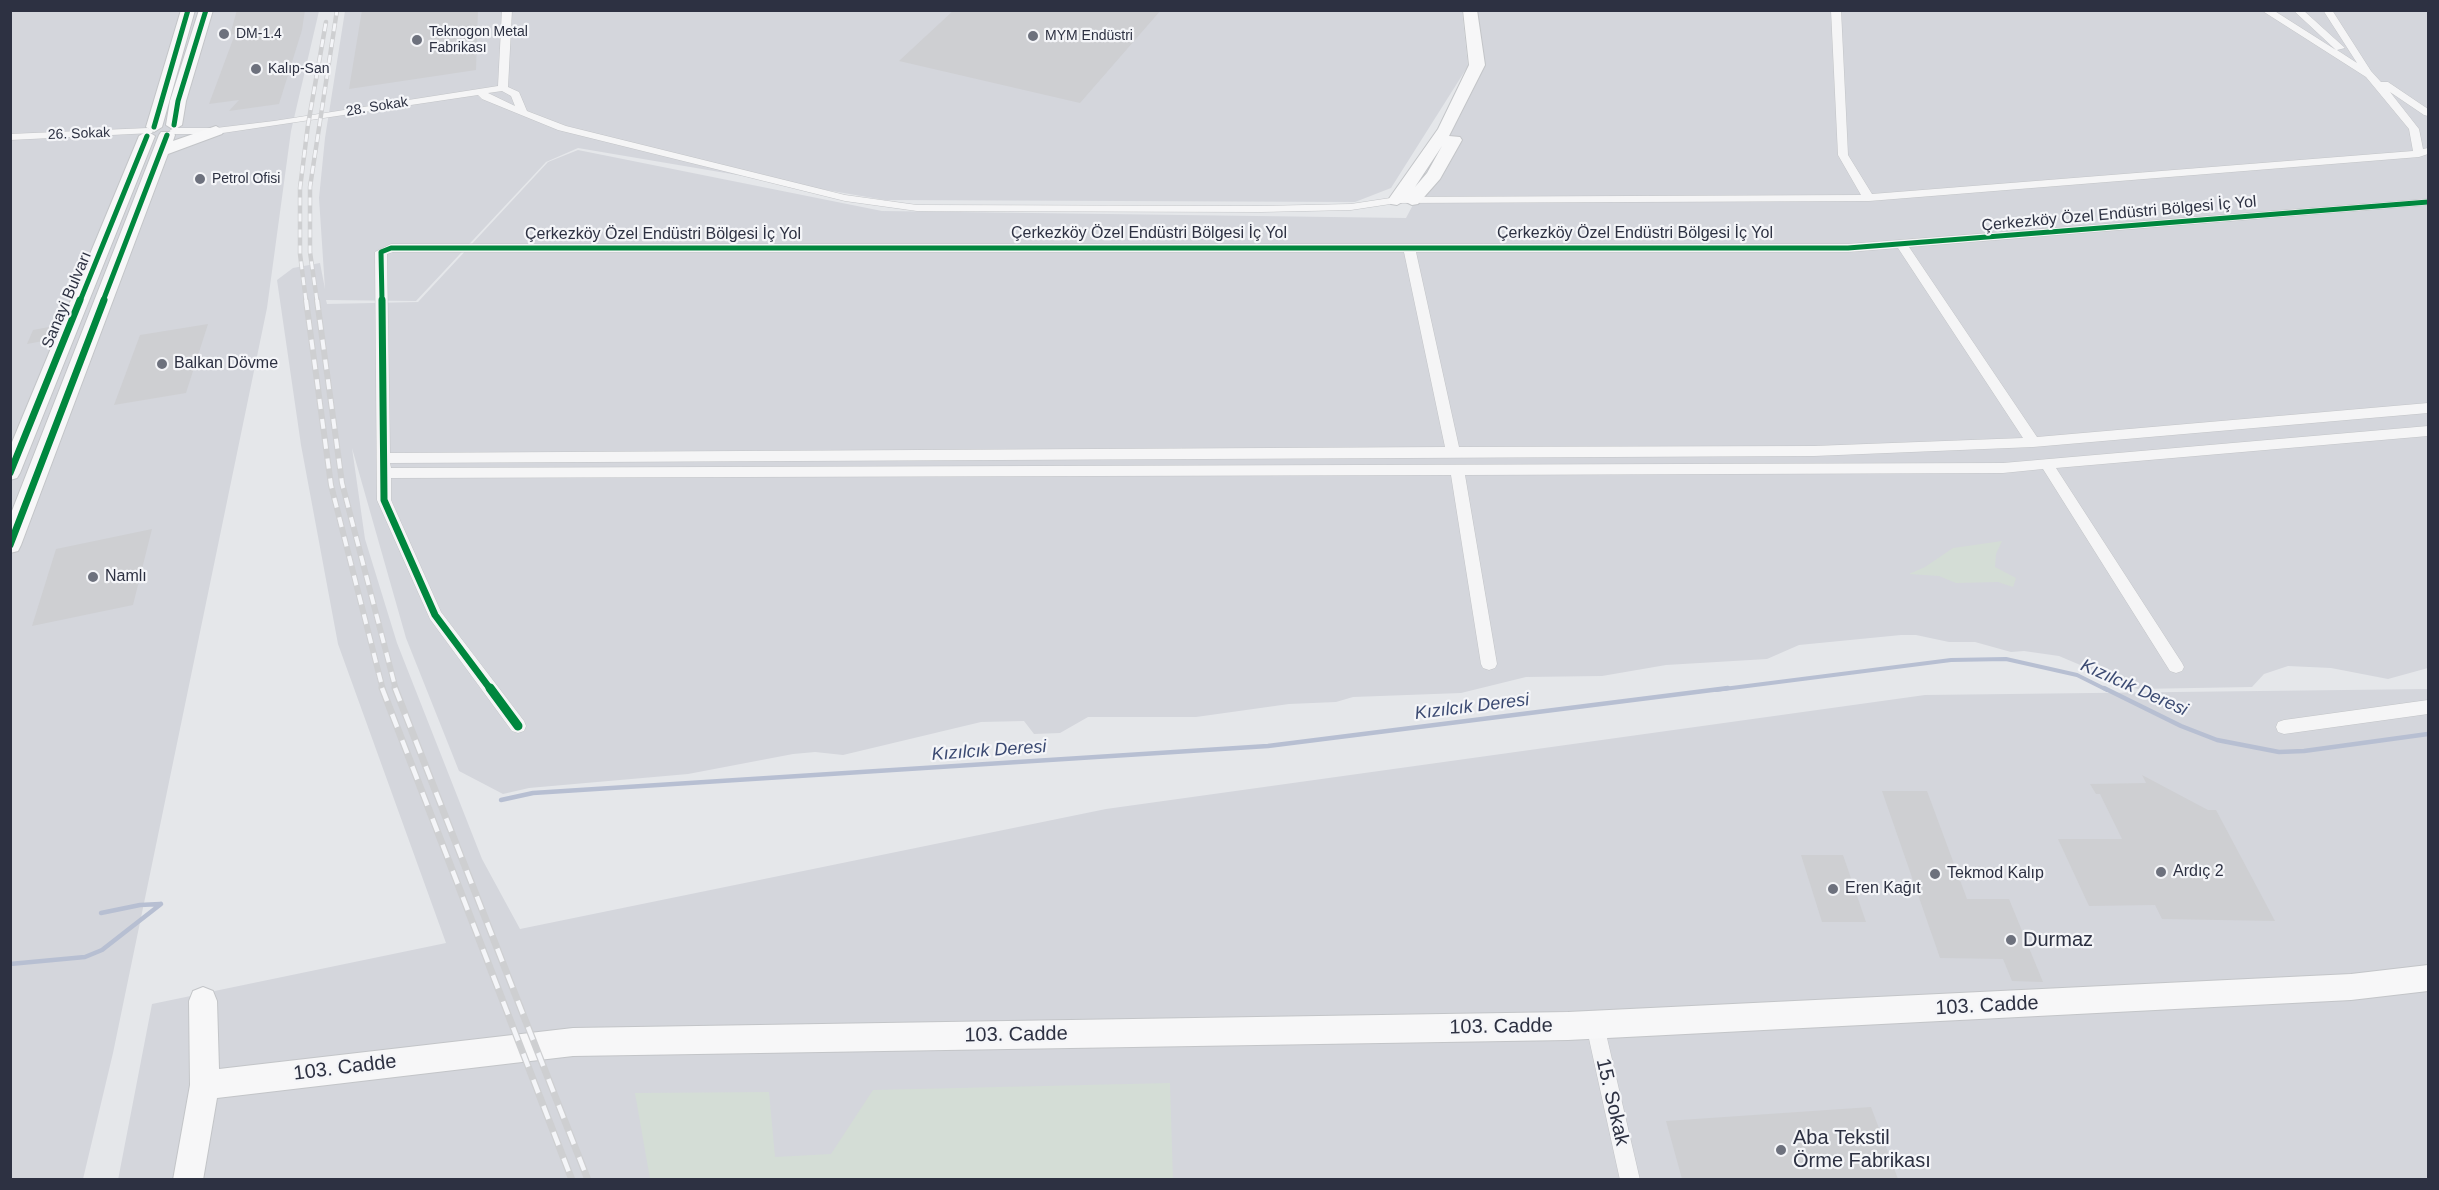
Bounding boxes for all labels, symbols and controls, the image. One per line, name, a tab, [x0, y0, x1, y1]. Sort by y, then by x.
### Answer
place label: Teknogon Metal Fabrikası	[429, 24, 528, 56]
place label: DM-1.4	[236, 26, 282, 42]
marker: DM-1.4	[217, 27, 231, 41]
place label: MYM Endüstri	[1045, 28, 1133, 44]
marker: MYM Endüstri	[1026, 29, 1040, 43]
marker: Teknogon Metal Fabrikası	[410, 33, 424, 47]
place label: Kalıp-San	[268, 61, 329, 77]
marker: Kalıp-San	[249, 62, 263, 76]
street label: 28. Sokak	[345, 94, 409, 120]
street label: 26. Sokak	[48, 125, 110, 143]
place label: Petrol Ofisi	[212, 171, 280, 187]
marker: Petrol Ofisi	[193, 172, 207, 186]
street label: Çerkezköy Özel Endüstri Bölgesi İç Yol	[1981, 192, 2257, 236]
street label: Çerkezköy Özel Endüstri Bölgesi İç Yol	[1011, 224, 1287, 244]
street label: Çerkezköy Özel Endüstri Bölgesi İç Yol	[1497, 224, 1773, 244]
street label: Çerkezköy Özel Endüstri Bölgesi İç Yol	[525, 225, 801, 245]
street label: Sanayi Bulvarı	[38, 249, 96, 351]
place label: Balkan Dövme	[174, 354, 278, 374]
marker: Balkan Dövme	[155, 357, 169, 371]
place label: Namlı	[105, 567, 147, 587]
marker: Namlı	[86, 570, 100, 584]
water label: Kızılcık Deresi	[2077, 655, 2191, 721]
water label: Kızılcık Deresi	[1414, 689, 1530, 725]
water label: Kızılcık Deresi	[931, 736, 1047, 766]
place label: Ardıç 2	[2173, 862, 2224, 882]
place label: Tekmod Kalıp	[1947, 864, 2044, 884]
marker: Ardıç 2	[2154, 865, 2168, 879]
marker: Tekmod Kalıp	[1928, 867, 1942, 881]
place label: Eren Kağıt	[1845, 879, 1921, 899]
marker: Eren Kağıt	[1826, 882, 1840, 896]
place label: Durmaz	[2023, 928, 2093, 952]
marker: Durmaz	[2004, 933, 2018, 947]
street label: 103. Cadde	[1935, 991, 2039, 1021]
street label: 103. Cadde	[1449, 1014, 1553, 1040]
street label: 103. Cadde	[964, 1022, 1068, 1048]
street label: 103. Cadde	[292, 1050, 398, 1086]
street label: 15. Sokak	[1590, 1056, 1634, 1148]
place label: Aba Tekstil Örme Fabrikası	[1793, 1126, 1931, 1173]
marker: Aba Tekstil Örme Fabrikası	[1774, 1143, 1788, 1157]

